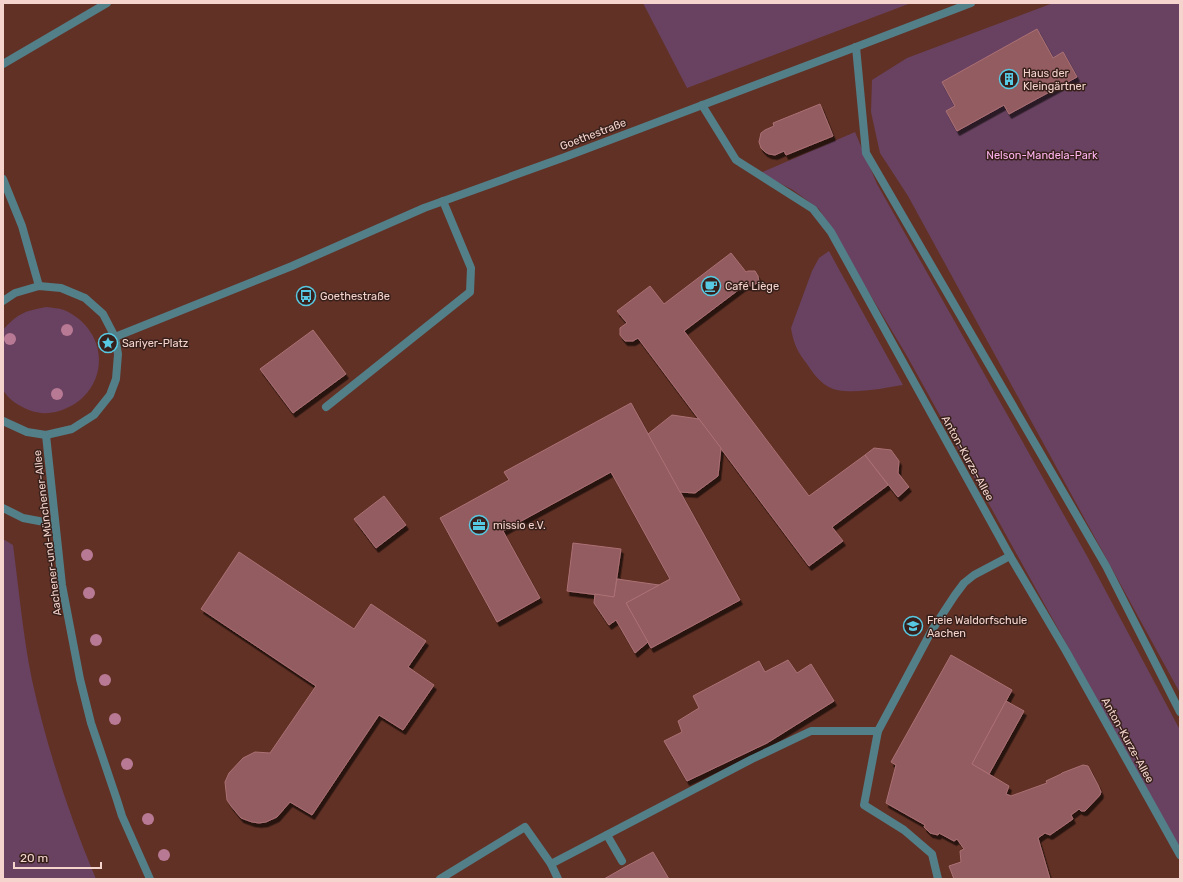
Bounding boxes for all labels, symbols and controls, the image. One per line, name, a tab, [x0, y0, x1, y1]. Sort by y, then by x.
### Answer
place label: Haus der Kleingärtner	[1023, 67, 1087, 93]
building icon: Haus der Kleingärtner	[998, 68, 1020, 90]
street label: Goethestraße	[558, 116, 628, 153]
park label: Nelson-Mandela-Park	[986, 149, 1098, 162]
cafe icon: Café Liège	[700, 275, 722, 297]
place label: Café Liège	[725, 280, 779, 293]
bus stop icon: Goethestraße	[295, 285, 317, 307]
place label: Goethestraße	[320, 290, 390, 303]
place icon: Sariyer-Platz	[97, 332, 119, 354]
place label: Sariyer-Platz	[122, 337, 189, 350]
street label: Anton-Kurze-Allee	[939, 413, 996, 503]
street label: Aachener-und-Münchener-Allee	[31, 449, 64, 617]
office icon: missio e.V.	[468, 514, 490, 536]
place label: missio e.V.	[493, 519, 546, 532]
place label: Freie Waldorfschule Aachen	[927, 614, 1027, 640]
school or university icon: Freie Waldorfschule Aachen	[902, 615, 924, 637]
street label: Anton-Kurze-Allee	[1099, 695, 1156, 785]
scale bar	[14, 844, 101, 870]
text: 20 m	[20, 851, 48, 865]

